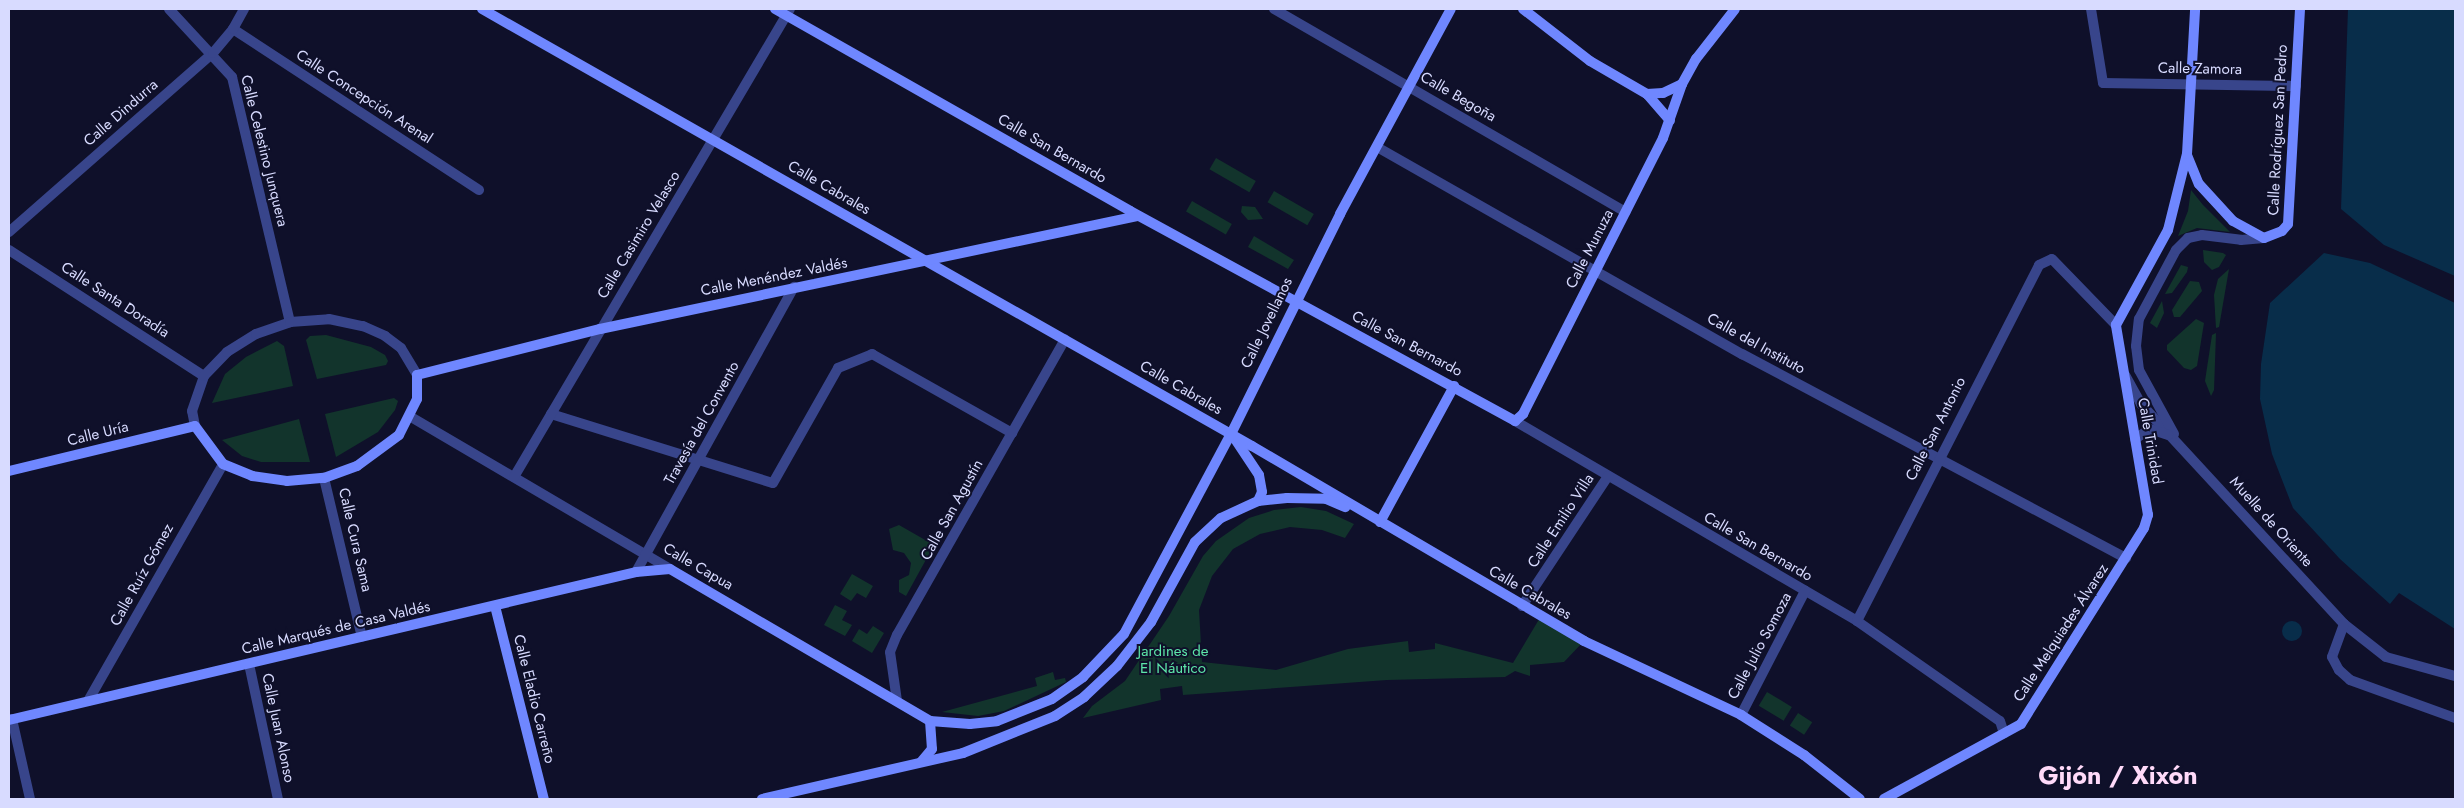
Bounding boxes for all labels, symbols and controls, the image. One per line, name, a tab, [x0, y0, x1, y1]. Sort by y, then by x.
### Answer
street label: Calle Rodríguez San Pedro	[2265, 44, 2291, 216]
street label: Calle Concepción Arenal	[292, 46, 436, 148]
street label: Calle Zamora	[2158, 59, 2242, 79]
street label: Calle Begoña	[1417, 68, 1499, 126]
street label: Calle Celestino Junquera	[236, 73, 292, 229]
street label: Calle Dindurra	[80, 76, 162, 150]
street label: Calle San Bernardo	[994, 111, 1110, 187]
street label: Calle Cabrales	[785, 157, 873, 219]
street label: Calle Casimiro Velasco	[594, 168, 684, 302]
street label: Calle Munuza	[1562, 206, 1618, 292]
street label: Calle Menéndez Valdés	[699, 254, 849, 300]
street label: Calle Santa Doradía	[57, 258, 173, 342]
street label: Calle Jovellanos	[1237, 275, 1297, 371]
street label: Calle San Bernardo	[1349, 307, 1465, 381]
street label: Calle del Instituto	[1704, 310, 1808, 378]
street label: Calle Cabrales	[1137, 357, 1225, 419]
street label: Travesía del Convento	[661, 358, 743, 488]
street label: Calle San Antonio	[1902, 374, 1970, 484]
street label: Calle Trinidad	[2134, 396, 2166, 486]
street label: Calle Uría	[66, 418, 130, 450]
street label: Calle San Agustín	[917, 457, 987, 563]
street label: Calle Emilio Villa	[1524, 471, 1598, 571]
street label: Muelle de Oriente	[2226, 473, 2316, 571]
street label: Calle Cura Sama	[334, 486, 376, 594]
street label: Calle San Bernardo	[1700, 509, 1816, 585]
street label: Calle Ruíz Gómez	[106, 521, 178, 629]
street label: Calle Capua	[660, 540, 736, 594]
street label: Calle Melquiades Álvarez	[2010, 561, 2112, 705]
street label: Calle Cabrales	[1486, 562, 1574, 624]
street label: Calle Julio Somoza	[1724, 590, 1796, 702]
street label: Calle Marqués de Casa Valdés	[240, 598, 432, 658]
street label: Calle Eladio Carreño	[509, 633, 559, 765]
park label: Jardines de El Náutico	[1138, 642, 1208, 677]
street label: Calle Juan Alonso	[258, 672, 298, 784]
district label: Gijón / Xixón	[2038, 760, 2198, 790]

